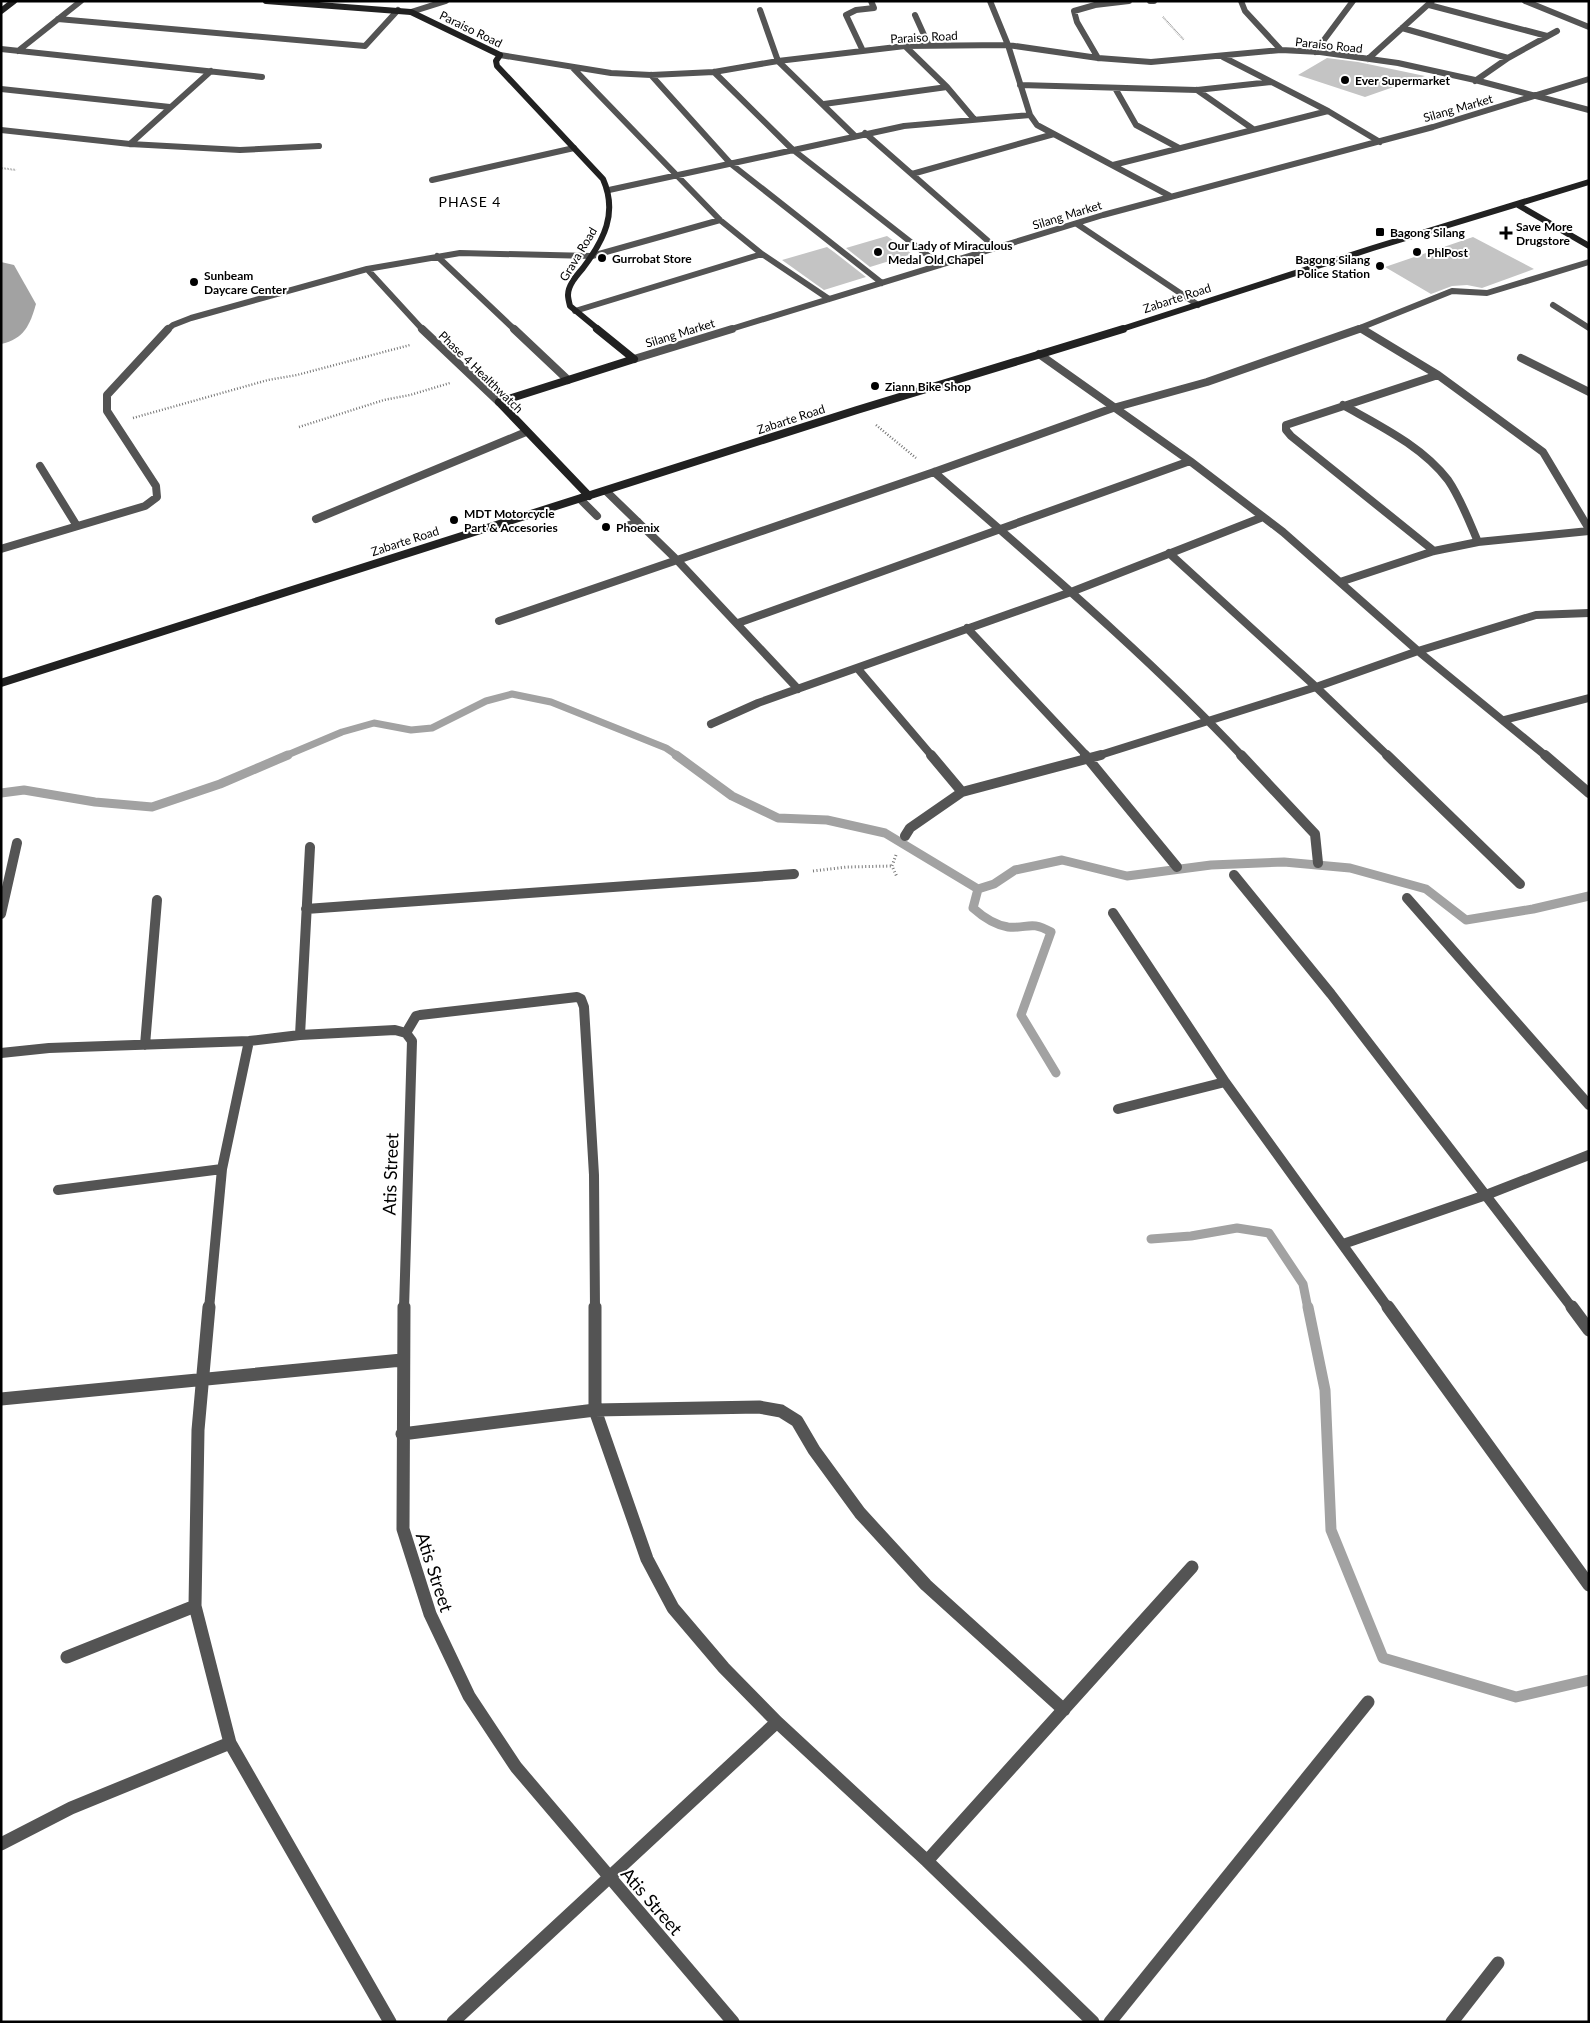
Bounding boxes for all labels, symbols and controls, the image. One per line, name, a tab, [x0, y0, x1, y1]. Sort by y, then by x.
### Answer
street label: Paraiso Road	[437, 7, 505, 51]
street label: Paraiso Road	[890, 28, 958, 46]
street label: Paraiso Road	[1295, 34, 1363, 56]
place label: Ever Supermarket	[1355, 73, 1450, 88]
marker: Ever Supermarket	[1339, 74, 1351, 86]
street label: Silang Market	[1421, 91, 1495, 125]
district label: PHASE 4	[439, 193, 501, 210]
street label: Silang Market	[1030, 197, 1104, 233]
place label: Save More Drugstore	[1516, 219, 1573, 248]
street label: Grava Road	[556, 224, 600, 284]
place label: Bagong Silang	[1390, 225, 1465, 240]
marker: Bagong Silang	[1374, 226, 1386, 238]
marker: Save More Drugstore	[1500, 227, 1512, 239]
place label: Our Lady of Miraculous Medal Old Chapel	[888, 238, 1013, 267]
place label: PhlPost	[1427, 245, 1468, 260]
marker: Our Lady of Miraculous Medal Old Chapel	[872, 246, 884, 258]
marker: PhlPost	[1411, 246, 1423, 258]
place label: Gurrobat Store	[612, 251, 692, 266]
marker: Gurrobat Store	[596, 252, 608, 264]
place label: Bagong Silang Police Station	[1295, 252, 1371, 281]
marker: Bagong Silang Police Station	[1374, 260, 1386, 272]
place label: Sunbeam Daycare Center	[204, 268, 287, 297]
marker: Sunbeam Daycare Center	[188, 276, 200, 288]
street label: Zabarte Road	[1141, 280, 1213, 316]
street label: Silang Market	[643, 315, 717, 351]
street label: Phase 4 Healthwatch	[436, 328, 526, 416]
place label: Ziann Bike Shop	[885, 379, 971, 394]
marker: Ziann Bike Shop	[869, 380, 881, 392]
street label: Zabarte Road	[755, 401, 827, 437]
place label: MDT Motorcycle Part & Accesories	[464, 506, 558, 535]
marker: MDT Motorcycle Part & Accesories	[448, 514, 460, 526]
place label: Phoenix	[616, 520, 660, 535]
marker: Phoenix	[600, 521, 612, 533]
street label: Zabarte Road	[369, 523, 441, 559]
street label: Atis Street	[378, 1132, 402, 1216]
street label: Atis Street	[412, 1529, 458, 1615]
street label: Atis Street	[617, 1863, 688, 1940]

